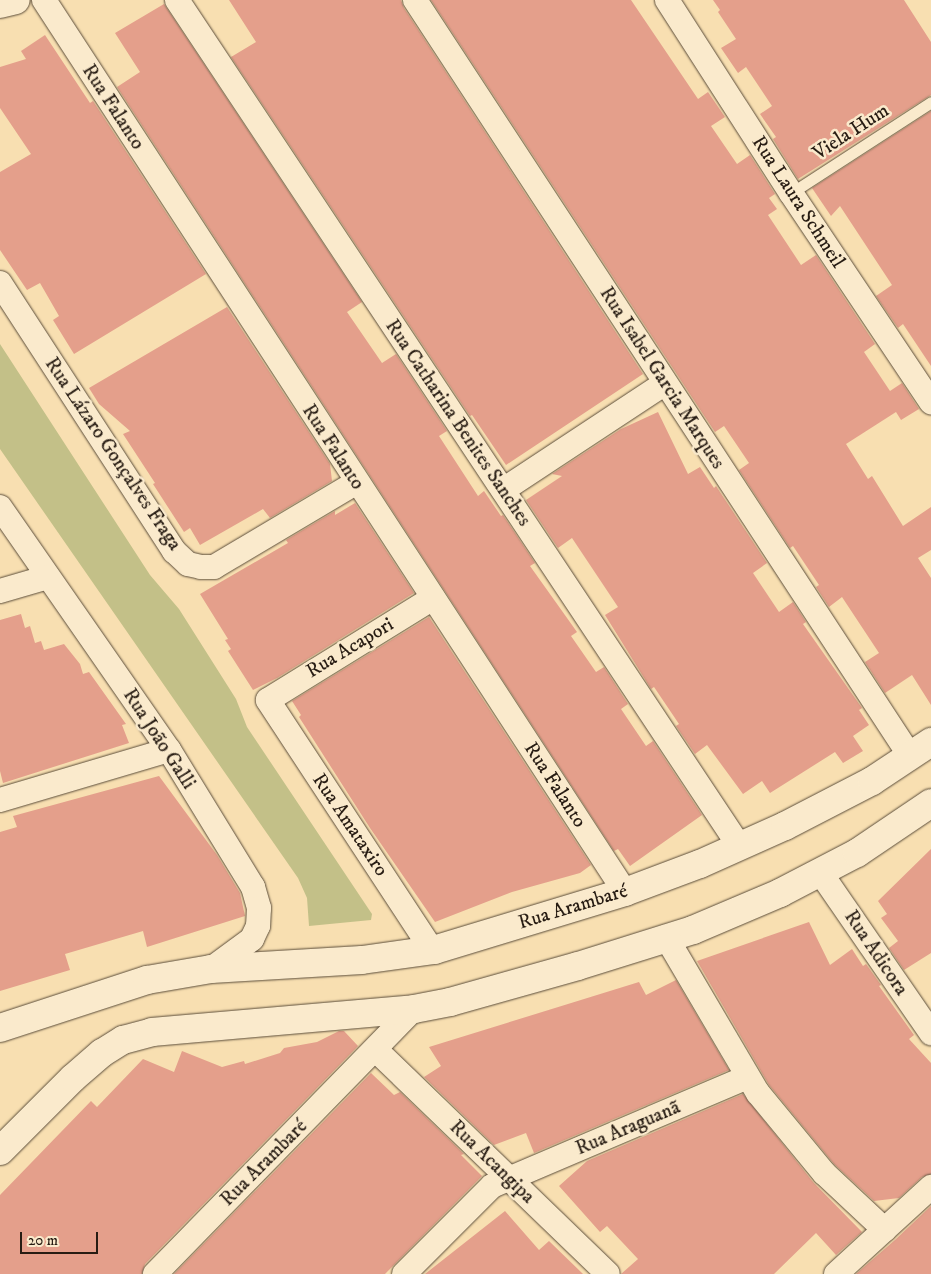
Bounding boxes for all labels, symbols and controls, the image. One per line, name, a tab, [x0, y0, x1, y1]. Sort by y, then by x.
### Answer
street label: Rua Falanto	[77, 60, 149, 154]
street label: Viela Hum	[808, 99, 894, 165]
street label: Rua Laura Schmeil	[746, 132, 850, 272]
street label: Rua Isabel Garcia Marques	[594, 282, 730, 474]
street label: Rua Catharina Benites Sanches	[380, 315, 536, 531]
street label: Rua Lázaro Gonçalves Fraga	[39, 353, 187, 555]
street label: Rua Falanto	[297, 400, 369, 494]
street label: Rua Acapori	[302, 613, 398, 683]
street label: Rua João Galli	[118, 684, 200, 794]
street label: Rua Falanto	[519, 738, 591, 832]
street label: Rua Amataxiro	[307, 769, 393, 881]
street label: Rua Arambaré	[515, 879, 631, 935]
street label: Rua Adicora	[839, 906, 913, 1000]
street label: Rua Araguanã	[572, 1095, 684, 1161]
street label: Rua Arambaré	[216, 1115, 312, 1211]
street label: Rua Acangipa	[444, 1115, 540, 1209]
scale bar	[22, 1222, 100, 1254]
text: 20 m	[28, 1231, 58, 1250]

